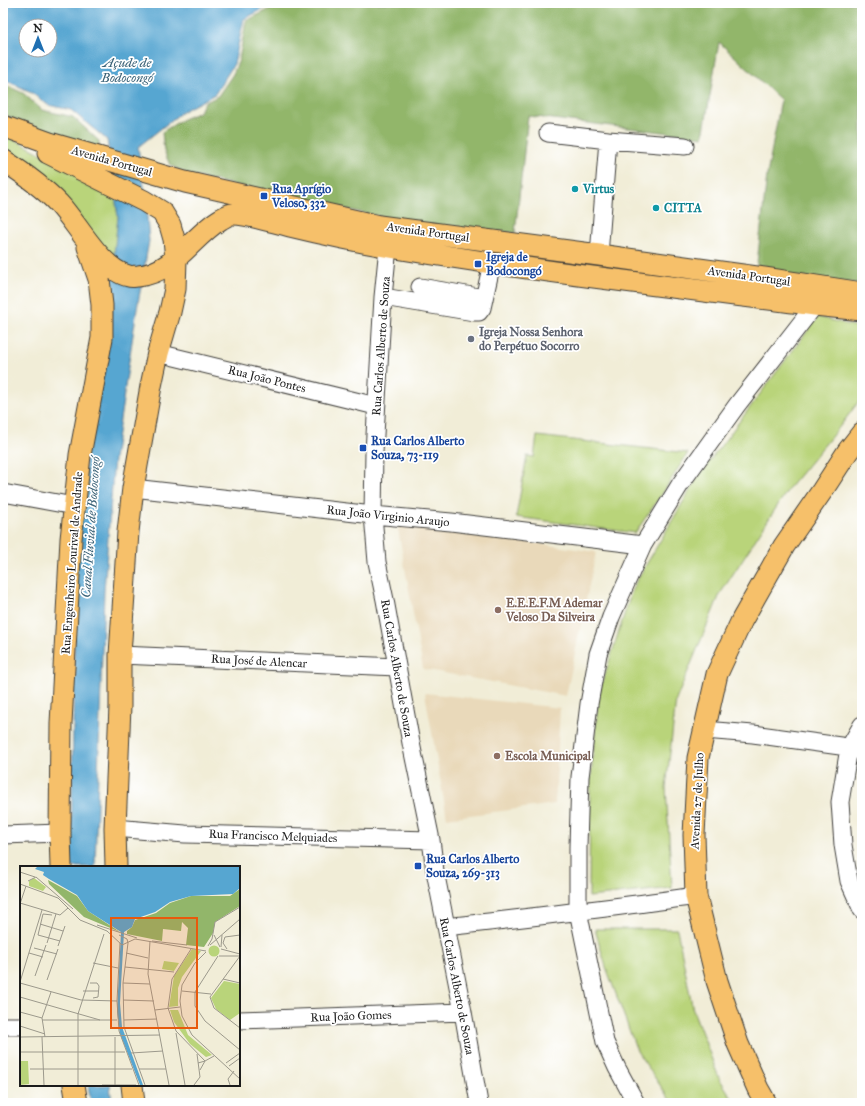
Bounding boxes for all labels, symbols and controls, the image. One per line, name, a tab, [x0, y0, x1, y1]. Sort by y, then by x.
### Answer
north arrow	[18, 18, 58, 58]
text: N	[33, 22, 43, 35]
water label: Açude de Bodocongó	[100, 55, 155, 86]
street label: Avenida Portugal	[69, 143, 155, 180]
place label: Rua Aprígio Veloso, 332	[271, 182, 331, 211]
place label: Virtus	[582, 182, 615, 196]
marker: Virtus	[570, 184, 580, 194]
marker: Rua Aprígio Veloso, 332	[259, 191, 269, 201]
place label: CITTA	[664, 201, 703, 215]
marker: CITTA	[651, 203, 661, 213]
street label: Avenida Portugal	[385, 219, 471, 246]
place label: Igreja de Bodocongó	[486, 250, 542, 279]
marker: Igreja de Bodocongó	[473, 259, 483, 269]
street label: Avenida Portugal	[706, 263, 792, 290]
street label: Rua Carlos Alberto de Souza	[369, 275, 393, 416]
place label: Igreja Nossa Senhora do Perpétuo Socorro	[479, 325, 584, 354]
marker: Igreja Nossa Senhora do Perpétuo Socorro	[466, 334, 476, 344]
street label: Rua João Pontes	[226, 363, 307, 396]
place label: Rua Carlos Alberto Souza, 73-119	[371, 434, 464, 463]
marker: Rua Carlos Alberto Souza, 73-119	[358, 443, 368, 453]
water label: Canal Fluvial de Bodocongó	[78, 454, 104, 598]
street label: Rua Engenheiro Lourival de Andrade	[59, 471, 86, 655]
street label: Rua João Virginio Araujo	[326, 503, 450, 530]
place label: E.E.E.F.M Ademar Veloso Da Silveira	[505, 596, 603, 624]
street label: Rua Carlos Alberto de Souza	[378, 598, 416, 739]
marker: E.E.E.F.M Ademar Veloso Da Silveira	[493, 605, 503, 615]
street label: Rua José de Alencar	[211, 651, 308, 672]
place label: Escola Municipal	[505, 749, 592, 764]
marker: Escola Municipal	[492, 751, 502, 761]
street label: Avenida 27 de Julho	[687, 752, 708, 851]
street label: Rua Francisco Melquiades	[208, 827, 338, 846]
place label: Rua Carlos Alberto Souza, 269-313	[426, 852, 519, 881]
marker: Rua Carlos Alberto Souza, 269-313	[413, 861, 423, 871]
inset map	[20, 866, 240, 1086]
street label: Rua Carlos Alberto de Souza	[437, 916, 477, 1057]
street label: Rua João Gomes	[310, 1008, 392, 1025]

